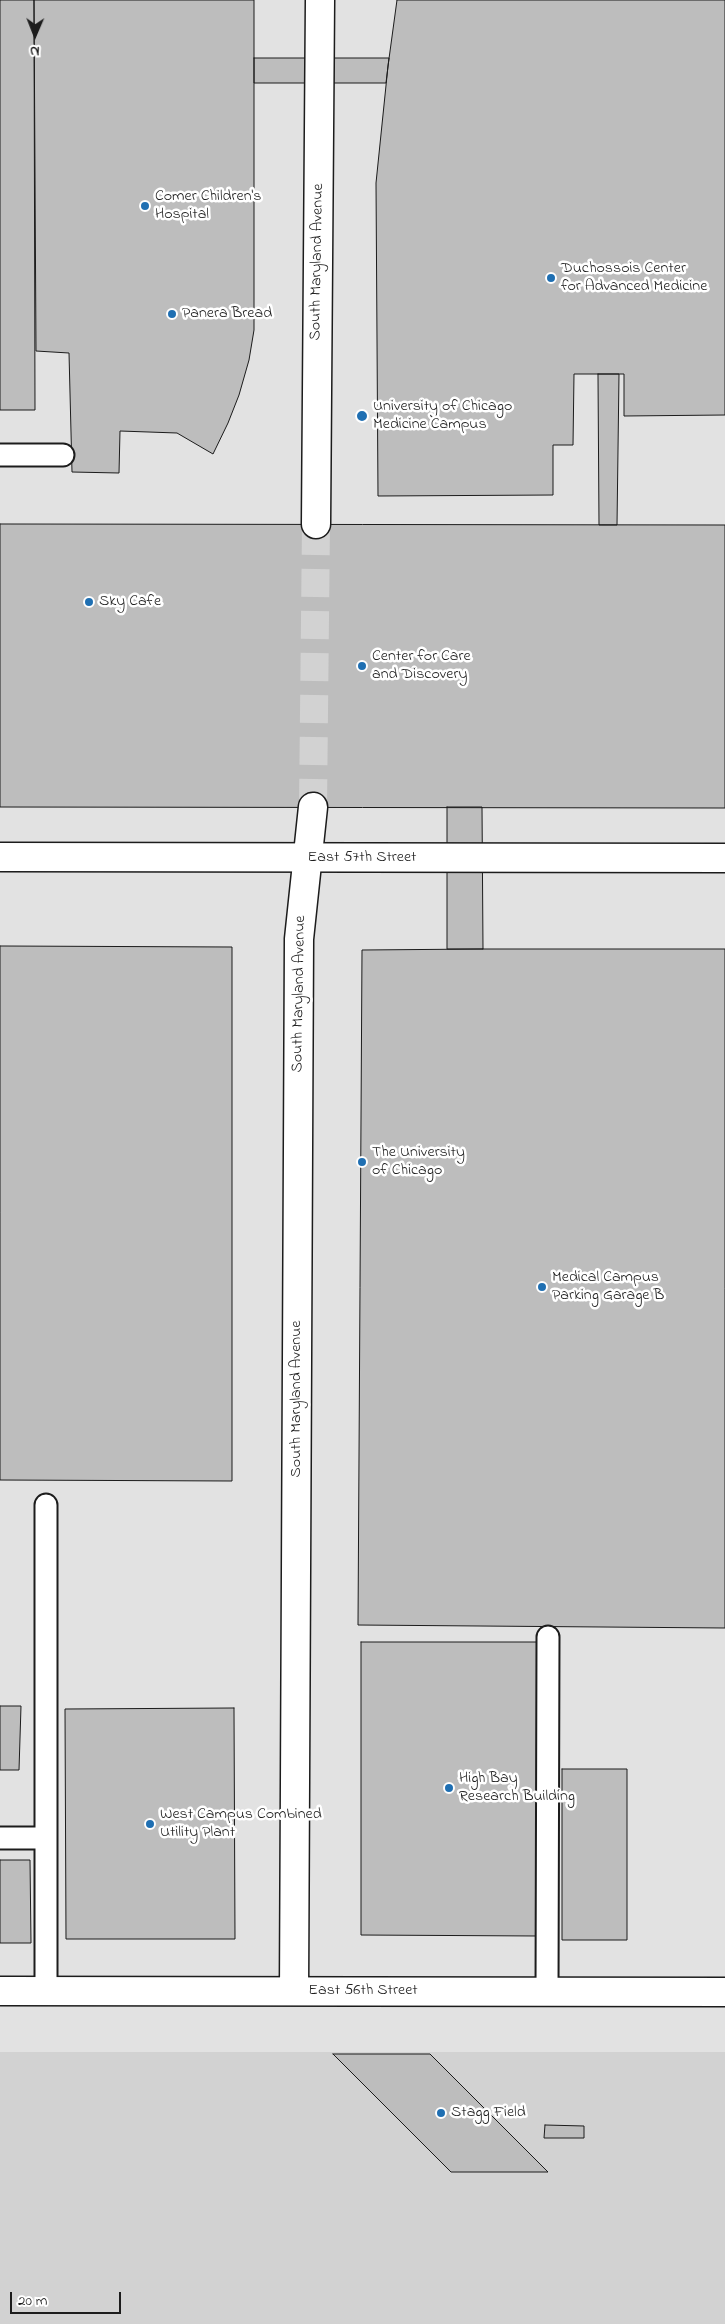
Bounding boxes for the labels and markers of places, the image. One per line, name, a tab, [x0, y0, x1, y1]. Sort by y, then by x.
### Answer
place label: Comer Children's Hospital	[155, 187, 261, 225]
marker: Comer Children's Hospital	[139, 200, 151, 212]
place label: Duchossois Center for Advanced Medicine	[561, 259, 707, 297]
marker: Duchossois Center for Advanced Medicine	[545, 272, 557, 284]
place label: Panera Bread	[182, 304, 272, 324]
marker: Panera Bread	[166, 308, 178, 320]
place label: University of Chicago Medicine Campus	[373, 397, 512, 435]
marker: University of Chicago Medicine Campus	[355, 409, 369, 423]
place label: Sky Cafe	[99, 592, 161, 612]
marker: Sky Cafe	[83, 596, 95, 608]
place label: Center for Care and Discovery	[372, 647, 471, 685]
marker: Center for Care and Discovery	[356, 660, 368, 672]
place label: The University of Chicago	[372, 1143, 465, 1181]
marker: The University of Chicago	[356, 1156, 368, 1168]
place label: Medical Campus Parking Garage B	[552, 1268, 664, 1306]
marker: Medical Campus Parking Garage B	[536, 1281, 548, 1293]
place label: High Bay Research Building	[459, 1769, 575, 1807]
marker: High Bay Research Building	[443, 1782, 455, 1794]
place label: West Campus Combined Utility Plant	[160, 1805, 322, 1843]
marker: West Campus Combined Utility Plant	[144, 1818, 156, 1830]
place label: Stagg Field	[451, 2103, 526, 2123]
marker: Stagg Field	[435, 2107, 447, 2119]

